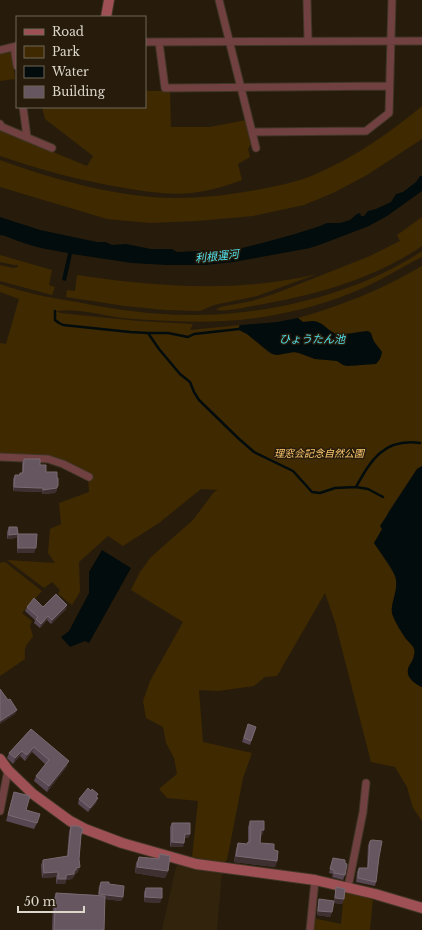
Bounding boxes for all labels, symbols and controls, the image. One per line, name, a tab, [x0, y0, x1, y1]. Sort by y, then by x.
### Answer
legend	[16, 16, 146, 108]
text: Road	[52, 24, 84, 39]
text: Park	[52, 44, 80, 59]
text: Water	[51, 64, 89, 79]
text: Building	[52, 84, 106, 99]
water label: 利根運河	[194, 247, 242, 265]
water label: ひょうたん池	[279, 332, 346, 346]
park label: 理窓会記念自然公園	[274, 447, 366, 460]
scale bar	[18, 888, 84, 914]
text: 50 m	[24, 894, 56, 909]

